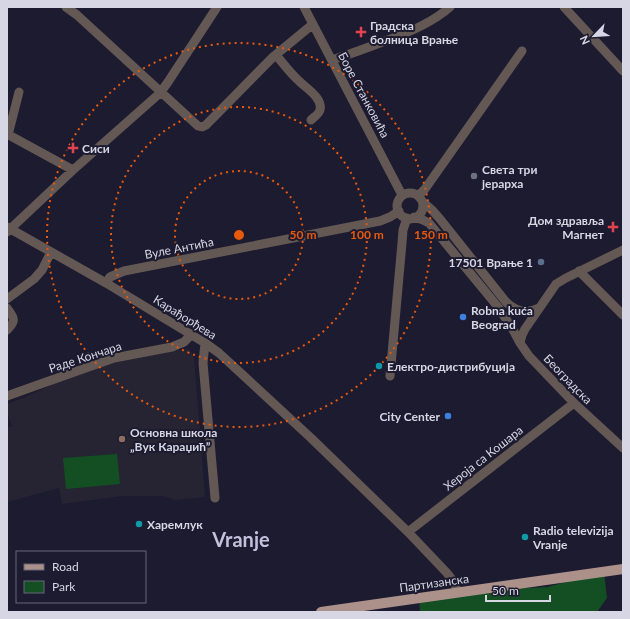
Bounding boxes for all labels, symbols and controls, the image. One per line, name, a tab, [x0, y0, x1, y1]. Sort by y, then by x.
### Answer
north arrow	[574, 16, 614, 56]
place label: Градска болница Врање	[370, 18, 459, 47]
marker: Градска болница Врање	[355, 26, 367, 38]
text: N	[577, 34, 592, 47]
street label: Боре Станковића	[335, 49, 393, 141]
place label: Сиси	[82, 141, 110, 156]
marker: Сиси	[67, 142, 79, 154]
place label: Света три јерарха	[481, 162, 537, 191]
marker: Света три јерарха	[469, 171, 479, 181]
place label: Дом здравља Магнет	[528, 213, 605, 242]
marker: Дом здравља Магнет	[607, 221, 619, 233]
text: 50 m	[290, 227, 316, 242]
text: 100 m	[350, 227, 384, 242]
text: 150 m	[414, 227, 448, 242]
centre of rings	[232, 228, 246, 242]
street label: Вуле Антића	[143, 234, 215, 262]
place label: 17501 Врање 1	[449, 255, 533, 270]
marker: 17501 Врање 1	[536, 257, 546, 267]
street label: Карађорђева	[151, 292, 219, 342]
place label: Robna kuća Beograd	[471, 303, 533, 332]
marker: Robna kuća Beograd	[458, 312, 468, 322]
street label: Раде Кончара	[47, 338, 123, 376]
street label: Београдска	[541, 351, 595, 407]
place label: Електро-дистрибуција	[387, 359, 515, 374]
marker: Електро-дистрибуција	[374, 361, 384, 371]
place label: City Center	[379, 409, 441, 424]
marker: City Center	[443, 411, 453, 421]
street label: Хероја са Кошара	[440, 422, 526, 494]
place label: Основна школа „Вук Караџић”	[130, 425, 217, 454]
marker: Основна школа „Вук Караџић”	[117, 434, 127, 444]
place label: Харемлук	[147, 517, 203, 532]
marker: Харемлук	[134, 519, 144, 529]
place label: Radio televizija Vranje	[532, 523, 614, 552]
district label: Vranje	[211, 527, 270, 551]
marker: Radio televizija Vranje	[520, 532, 530, 542]
legend	[16, 551, 146, 603]
text: Road	[52, 559, 79, 574]
street label: Партизанска	[398, 571, 470, 595]
scale bar	[486, 577, 550, 603]
text: Park	[52, 579, 76, 594]
text: 50 m	[492, 583, 519, 598]

